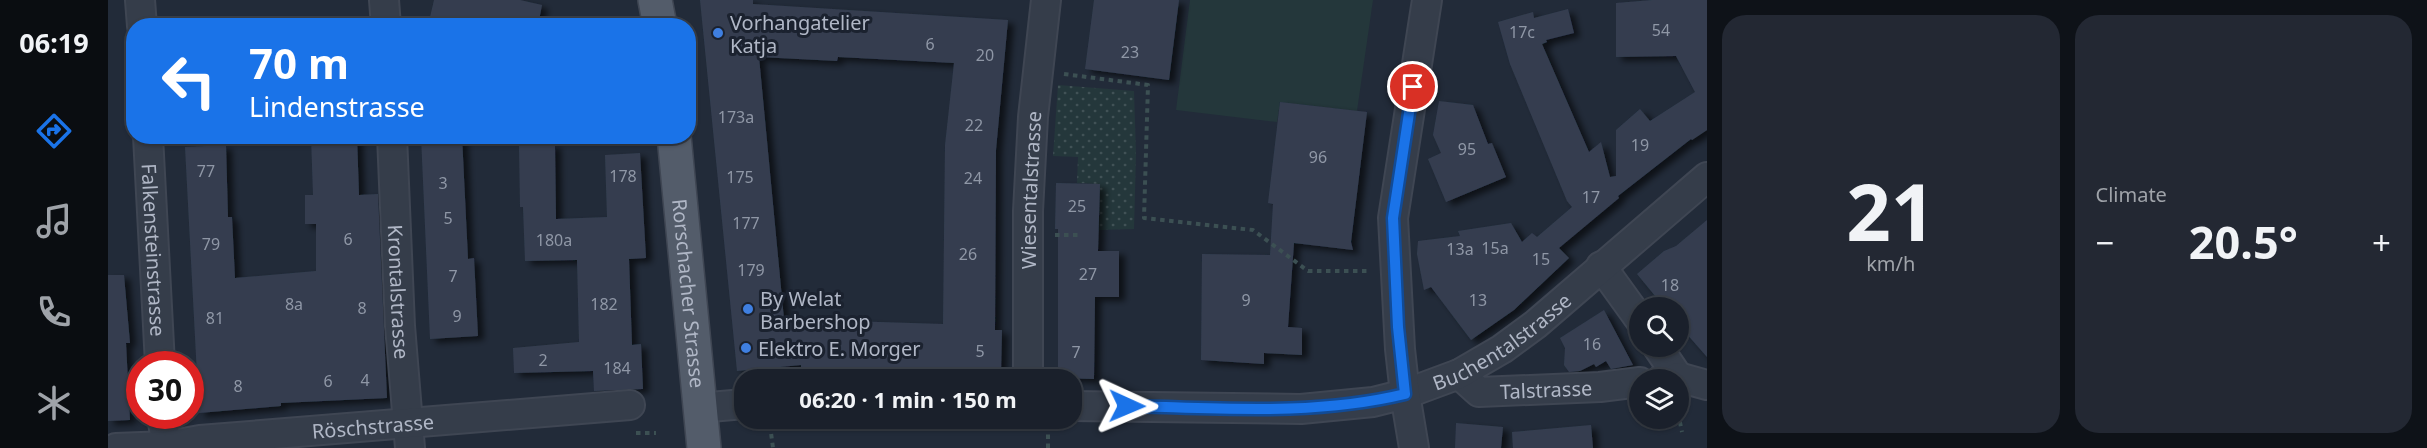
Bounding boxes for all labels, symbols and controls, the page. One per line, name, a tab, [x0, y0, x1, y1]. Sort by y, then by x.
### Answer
place label: Vorhangatelier Katja	[730, 9, 870, 59]
house number: 54	[1652, 19, 1670, 41]
house number: 17c	[1509, 21, 1535, 43]
text: 06:19	[19, 24, 89, 61]
marker: Vorhangatelier Katja	[711, 26, 725, 40]
house number: 6	[925, 33, 935, 55]
text: 70 m	[249, 34, 349, 91]
house number: 23	[1121, 41, 1139, 63]
icon: left	[150, 42, 228, 120]
house number: 20	[976, 44, 994, 66]
pin	[1387, 61, 1438, 112]
icon: arrive	[1396, 70, 1429, 103]
text: Lindenstrasse	[249, 88, 425, 125]
house number: 173a	[718, 106, 754, 128]
street label: Wiesentalstrasse	[1014, 109, 1047, 269]
icon: directions	[33, 110, 75, 152]
house number: 22	[965, 114, 983, 136]
house number: 19	[1631, 134, 1649, 156]
house number: 95	[1458, 138, 1476, 160]
house number: 96	[1309, 146, 1327, 168]
text: 21	[1846, 158, 1935, 264]
house number: 77	[197, 160, 215, 182]
street label: Falkensteinstrasse	[136, 163, 172, 337]
house number: 178	[609, 165, 637, 187]
house number: 175	[726, 166, 754, 188]
house number: 24	[964, 167, 982, 189]
house number: 3	[438, 172, 448, 194]
text: Climate	[2096, 181, 2167, 208]
house number: 17	[1582, 186, 1600, 208]
house number: 25	[1068, 195, 1086, 217]
street label: Rorschacher Strasse	[667, 197, 712, 389]
icon: music	[33, 200, 75, 242]
house number: 5	[443, 207, 453, 229]
text: 20.5°	[2189, 211, 2298, 272]
house number: 177	[732, 212, 760, 234]
text: −	[2096, 220, 2114, 265]
text: +	[2372, 220, 2391, 265]
street label: Krontalstrasse	[382, 224, 416, 360]
house number: 6	[343, 228, 353, 250]
house number: 180a	[536, 229, 572, 251]
house number: 79	[202, 233, 220, 255]
house number: 15a	[1481, 237, 1509, 259]
house number: 13a	[1446, 238, 1474, 260]
house number: 26	[959, 243, 977, 265]
house number: 15	[1532, 248, 1550, 270]
text: km/h	[1866, 250, 1915, 277]
house number: 179	[737, 259, 765, 281]
house number: 27	[1079, 263, 1097, 285]
house number: 7	[448, 265, 458, 287]
house number: 18	[1661, 274, 1679, 296]
place label: By Welat Barbershop	[760, 285, 871, 335]
street label: Buchentalstrasse	[1429, 287, 1576, 396]
house number: 9	[1241, 289, 1251, 311]
house number: 13	[1469, 289, 1487, 311]
icon: phone	[33, 291, 75, 333]
house number: 8a	[285, 293, 303, 315]
house number: 182	[590, 293, 618, 315]
house number: 8	[357, 297, 367, 319]
map controls	[1629, 297, 1689, 429]
button: search	[1629, 297, 1689, 357]
marker: By Welat Barbershop	[741, 302, 755, 316]
house number: 9	[452, 305, 462, 327]
house number: 81	[206, 307, 224, 329]
house number: 16	[1583, 333, 1601, 355]
place label: Elektro E. Morger	[758, 335, 920, 362]
house number: 5	[975, 340, 985, 362]
marker: Elektro E. Morger	[739, 341, 753, 355]
house number: 7	[1071, 341, 1081, 363]
house number: 2	[538, 349, 548, 371]
speed limit sign: 30	[126, 351, 204, 429]
house number: 184	[603, 357, 631, 379]
house number: 4	[360, 369, 370, 391]
button: layers	[1629, 369, 1689, 429]
house number: 6	[323, 370, 333, 392]
position arrow	[1095, 374, 1159, 438]
street label: Talstrasse	[1499, 374, 1593, 405]
house number: 8	[233, 375, 243, 397]
icon: climate	[33, 382, 75, 424]
text: 06:20 · 1 min · 150 m	[799, 384, 1017, 414]
street label: Röschstrasse	[311, 408, 435, 444]

